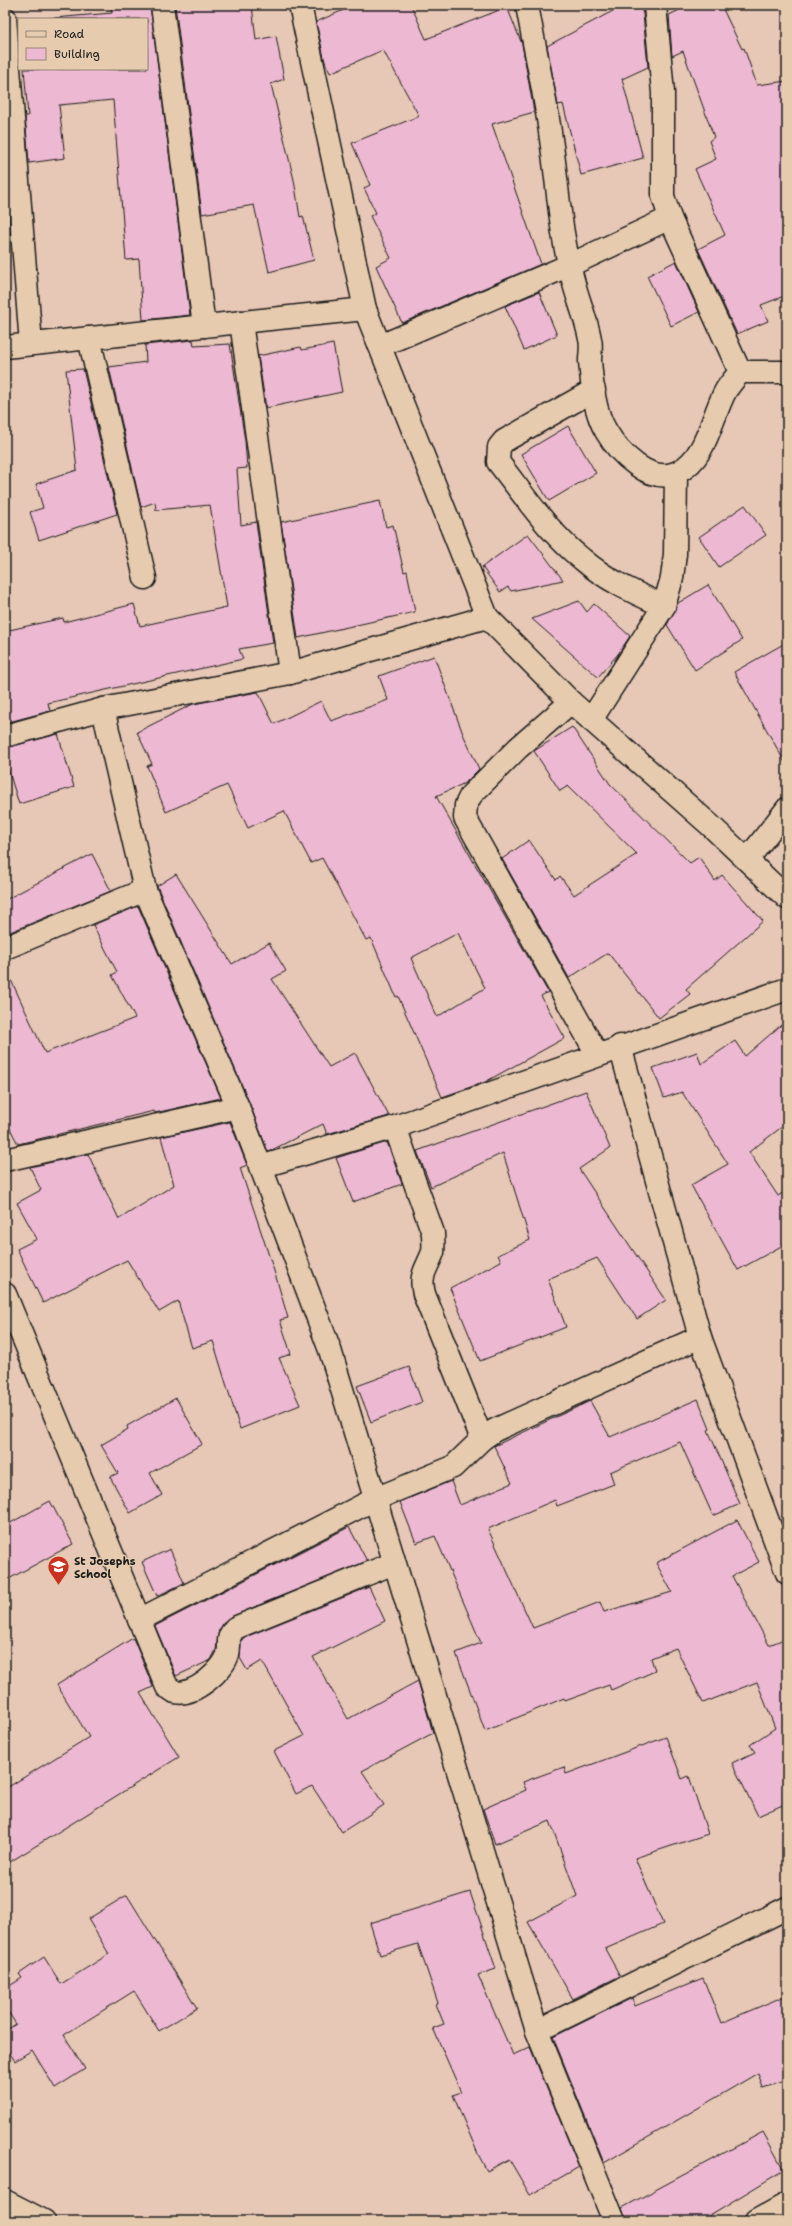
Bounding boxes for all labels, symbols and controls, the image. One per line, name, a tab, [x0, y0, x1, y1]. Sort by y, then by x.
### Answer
legend	[18, 18, 148, 70]
text: Road	[54, 26, 85, 42]
text: Building	[54, 46, 100, 62]
school or university icon: St Josephs School	[45, 1554, 71, 1587]
place label: St Josephs School	[74, 1554, 136, 1582]

